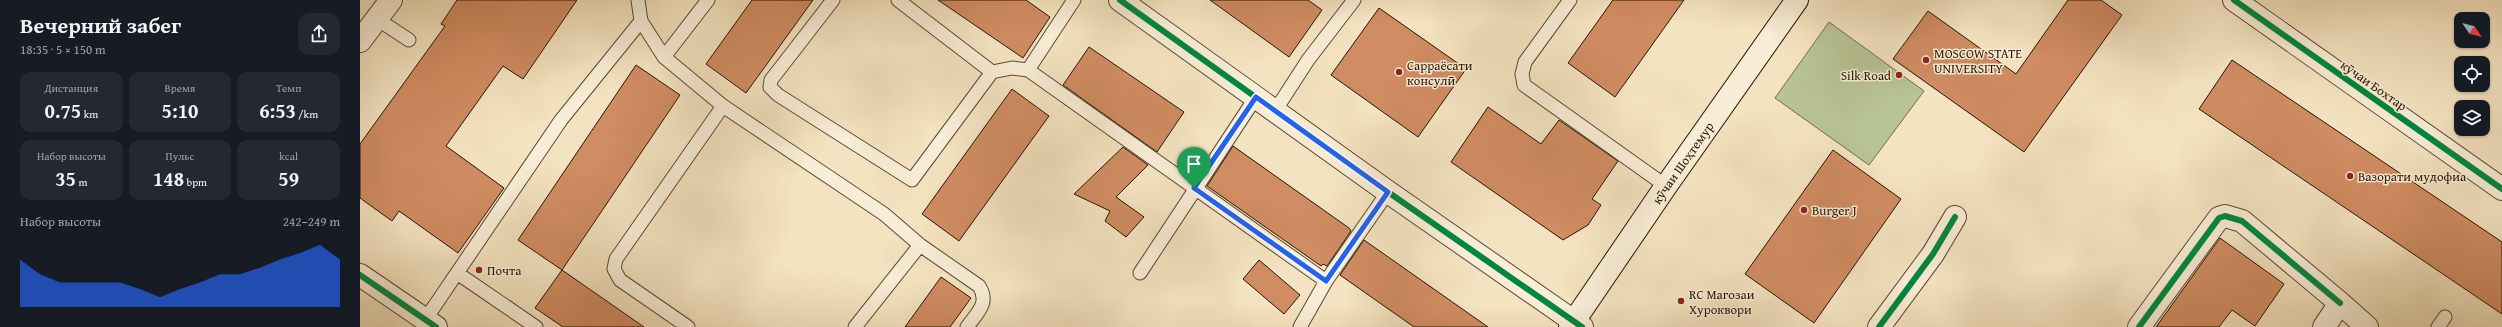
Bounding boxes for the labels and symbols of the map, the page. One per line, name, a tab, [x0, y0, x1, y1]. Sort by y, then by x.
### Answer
north arrow	[2454, 12, 2490, 48]
place label: MOSCOW STATE UNIVERSITY	[1934, 44, 2022, 78]
marker: MOSCOW STATE UNIVERSITY	[1921, 55, 1931, 65]
street label: кӯчаи Бохтар	[2337, 55, 2411, 115]
place label: Сарраёсати консулӣ	[1407, 56, 1473, 90]
place label: Silk Road	[1841, 66, 1891, 85]
marker: Сарраёсати консулӣ	[1394, 67, 1404, 77]
marker: Silk Road	[1894, 70, 1904, 80]
street label: кӯчаи Шоҳтемур	[1647, 118, 1718, 208]
pin	[1177, 147, 1211, 188]
place label: Вазорати мудофиа	[2358, 167, 2467, 186]
marker: Вазорати мудофиа	[2345, 171, 2355, 181]
place label: Burger J	[1812, 201, 1857, 220]
marker: Burger J	[1799, 205, 1809, 215]
place label: Почта	[487, 261, 522, 280]
marker: Почта	[474, 265, 484, 275]
place label: RC Магозаи Хуроквори	[1689, 285, 1755, 319]
marker: RC Магозаи Хуроквори	[1676, 296, 1686, 306]

